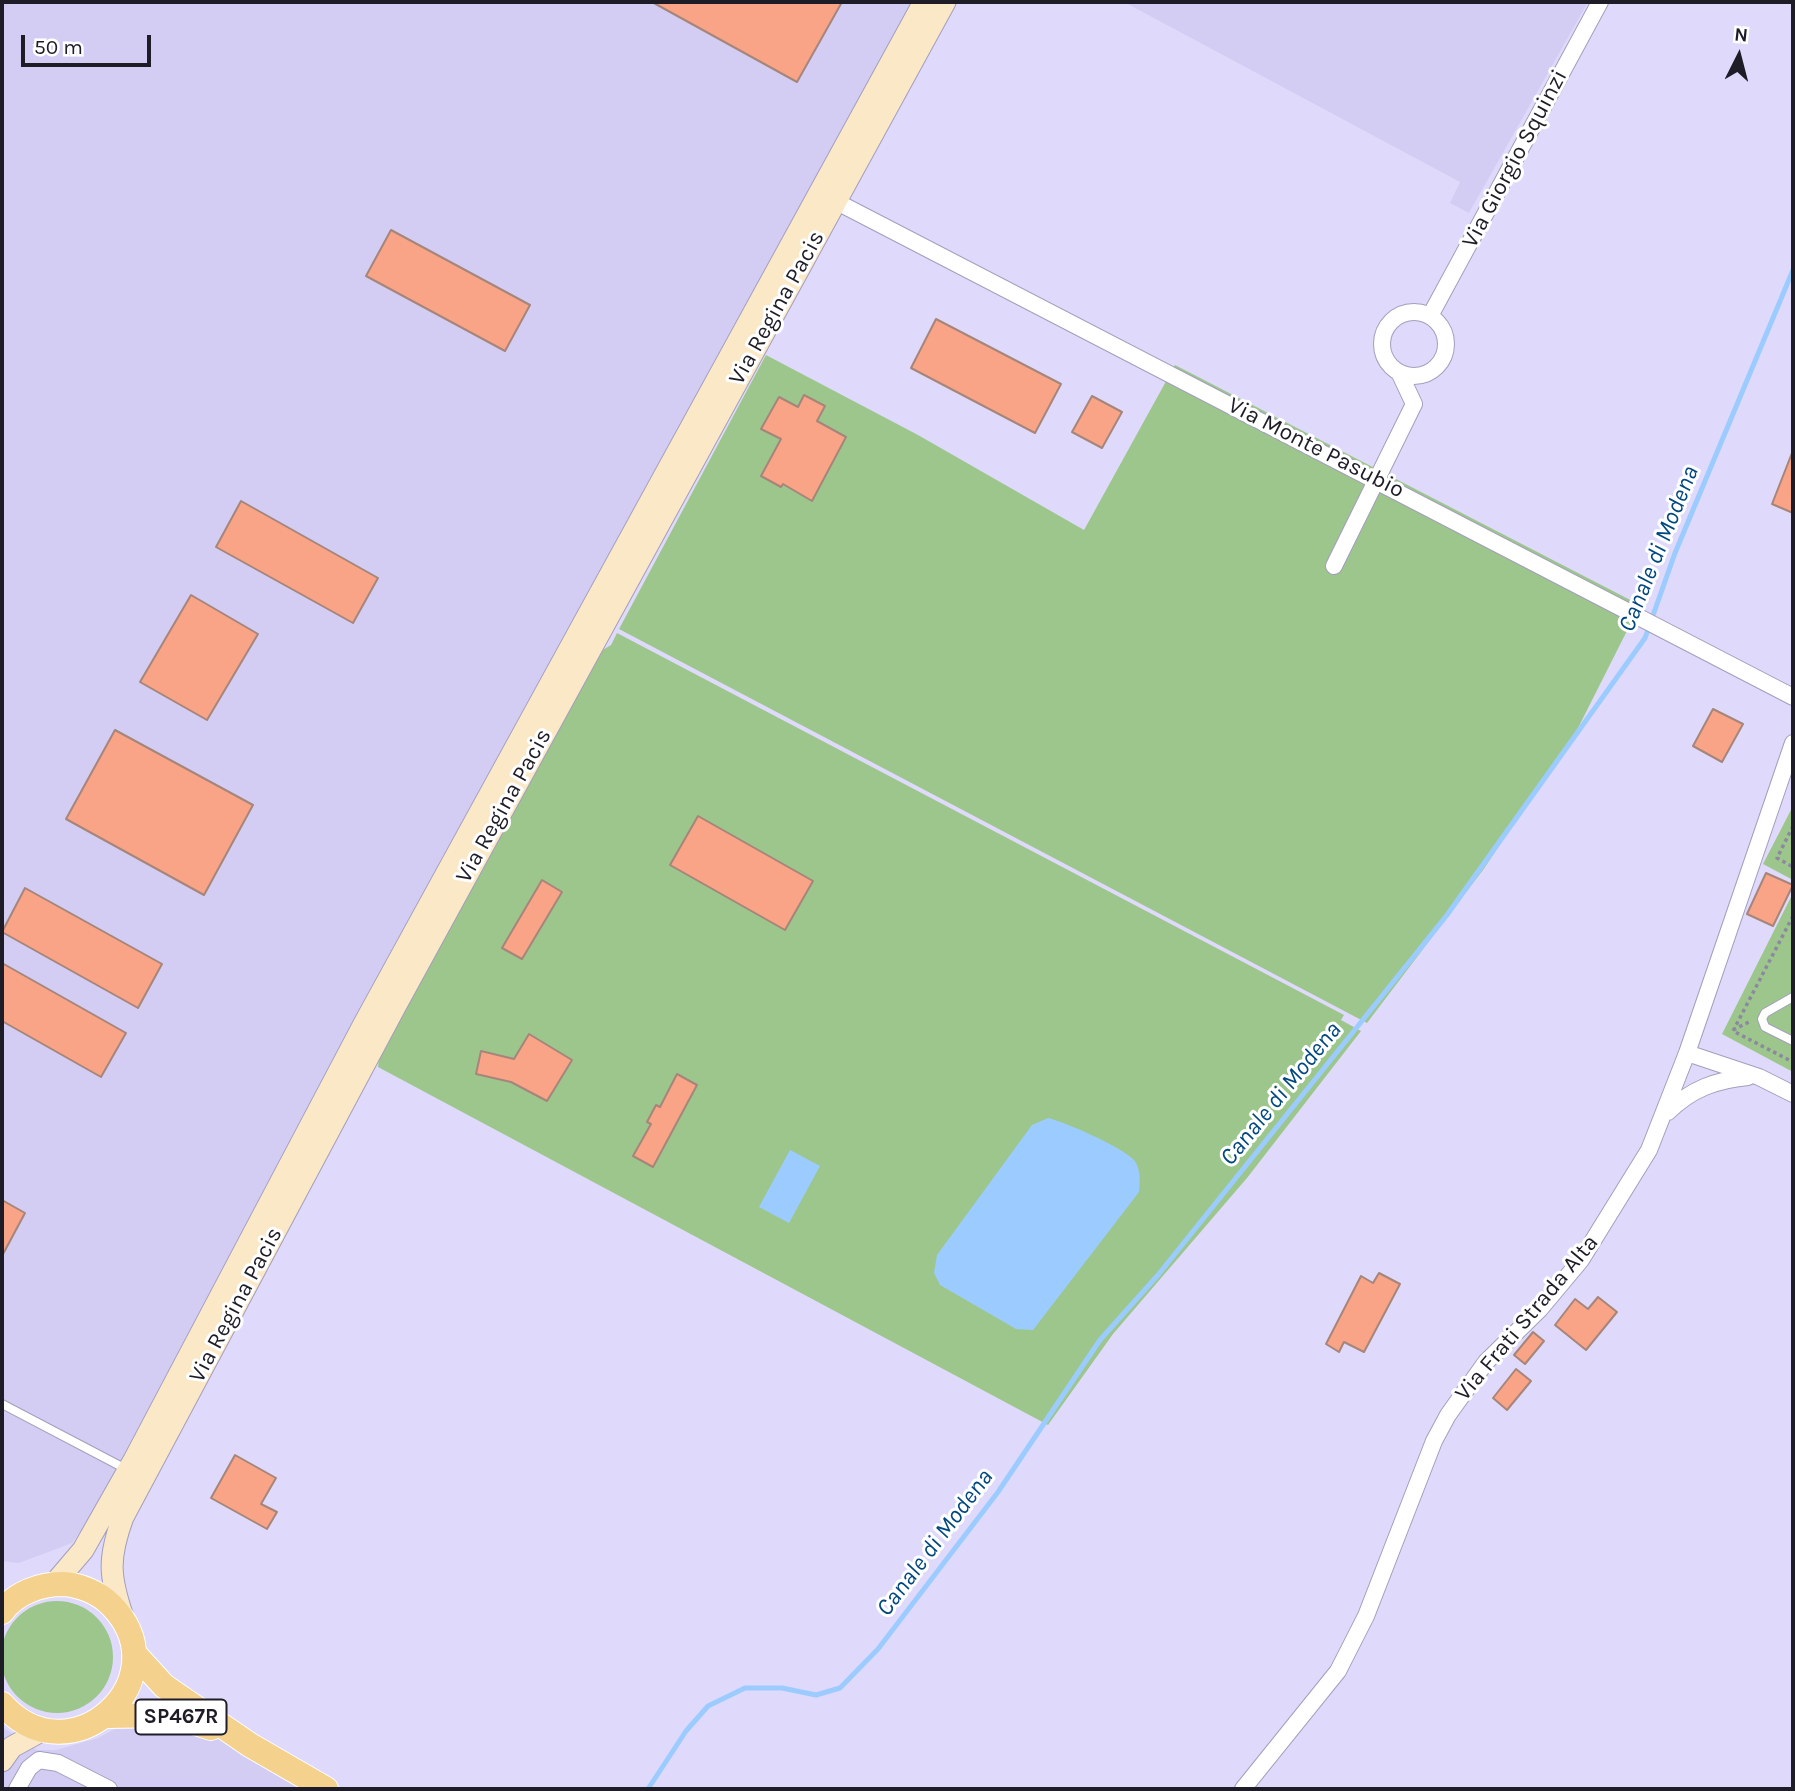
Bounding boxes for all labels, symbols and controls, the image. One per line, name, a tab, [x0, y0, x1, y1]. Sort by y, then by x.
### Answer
scale bar	[24, 21, 154, 65]
north arrow	[1704, 21, 1774, 91]
text: N	[1733, 23, 1749, 47]
text: 50 m	[34, 35, 83, 59]
street label: Via Giorgio Squinzi	[1456, 65, 1574, 253]
street label: Via Regina Pacis	[723, 226, 831, 390]
street label: Via Monte Pasubio	[1223, 392, 1409, 504]
water label: Canale di Modena	[1613, 462, 1705, 636]
street label: Via Regina Pacis	[450, 724, 558, 888]
water label: Canale di Modena	[1214, 1016, 1348, 1172]
street label: Via Regina Pacis	[183, 1223, 289, 1387]
street label: Via Frati Strada Alta	[1450, 1229, 1604, 1407]
water label: Canale di Modena	[870, 1464, 1000, 1622]
road number: SP467R	[136, 1700, 227, 1734]

